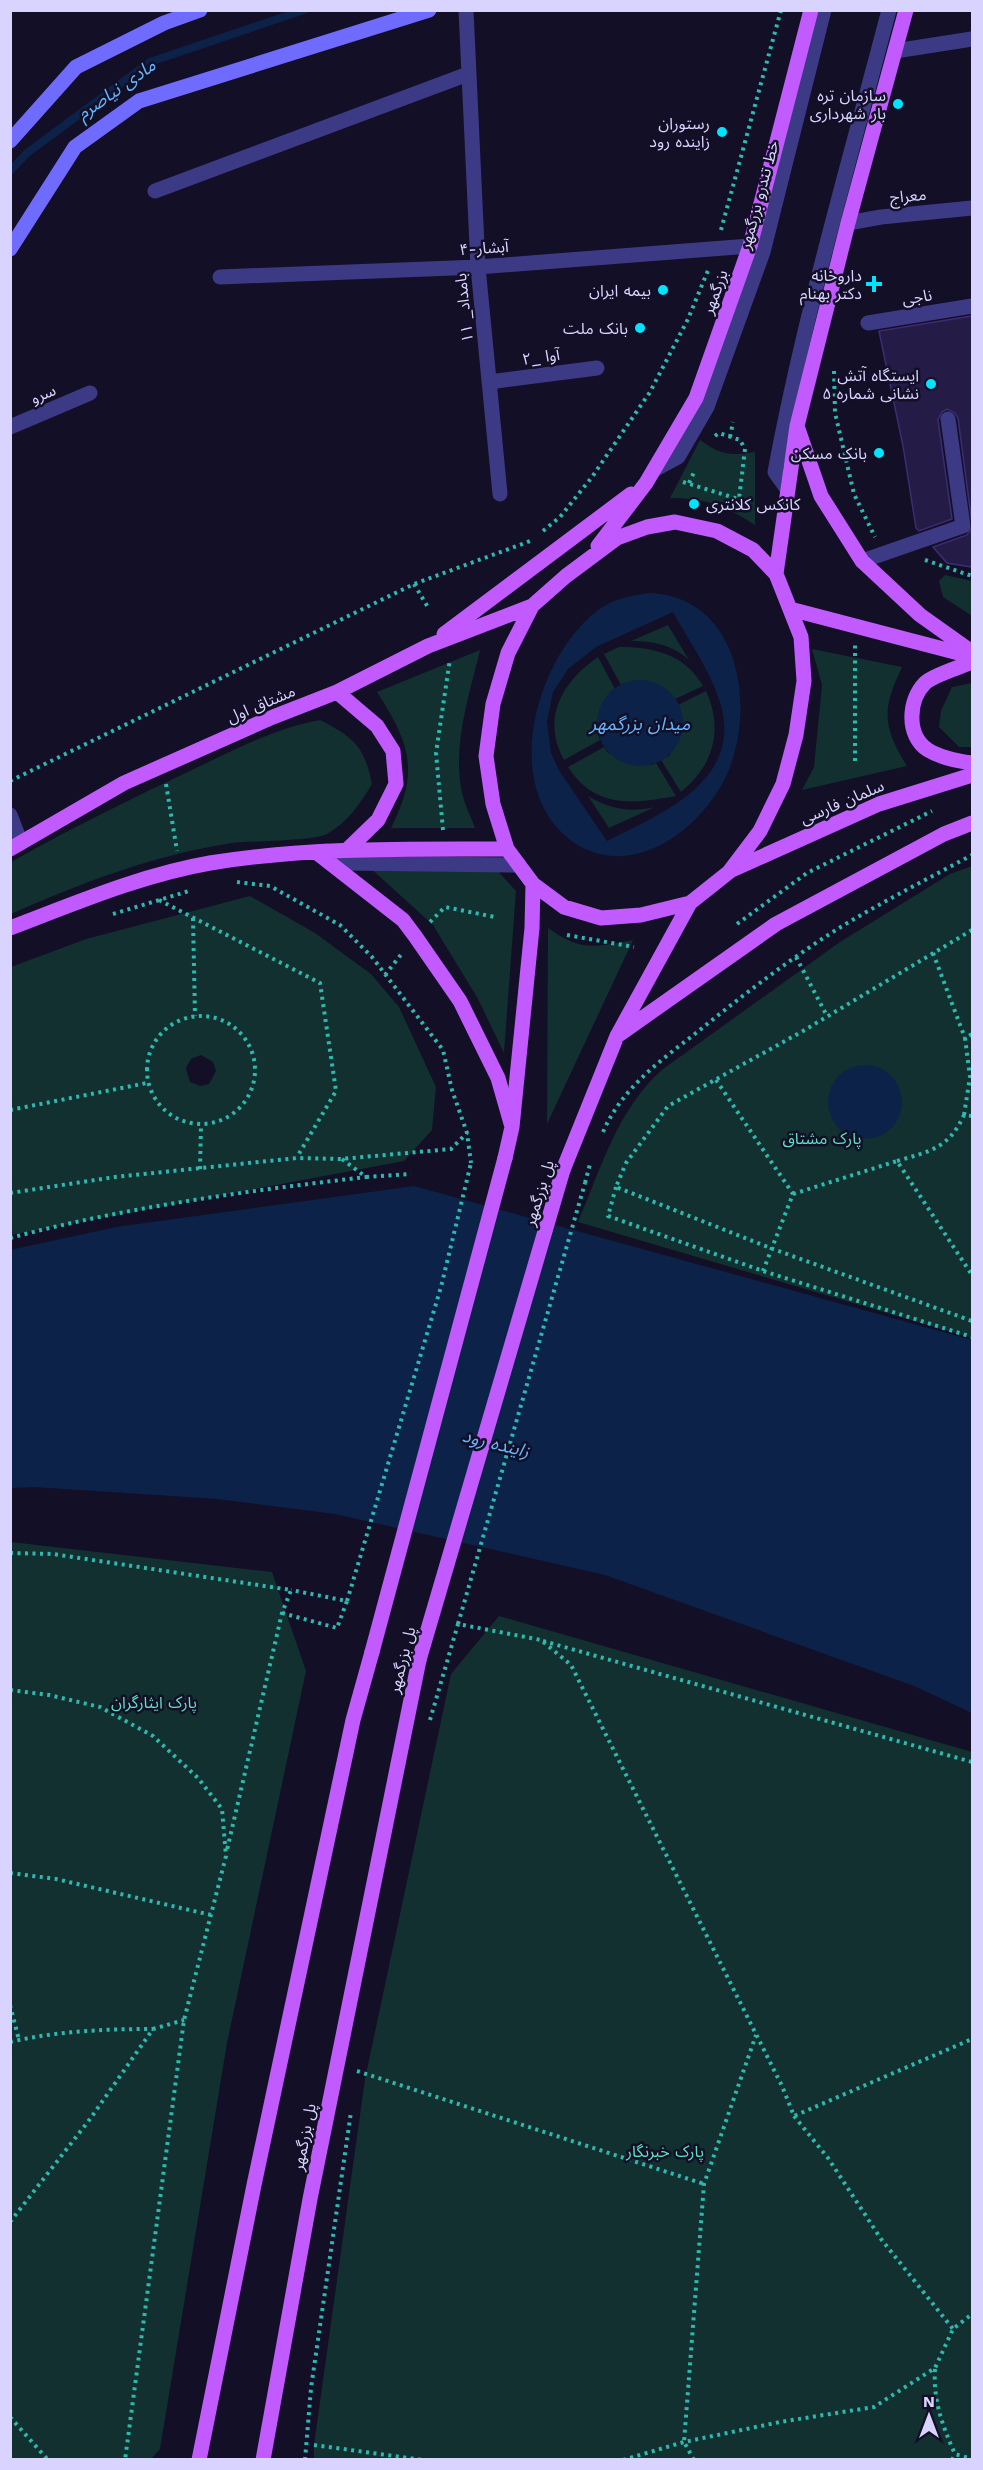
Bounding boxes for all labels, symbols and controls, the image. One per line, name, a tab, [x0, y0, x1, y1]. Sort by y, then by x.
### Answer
water label: مادی نیاصرم	[72, 54, 162, 128]
place label: سازمان تره بار شهرداری	[810, 86, 886, 123]
marker: سازمان تره بار شهرداری	[891, 97, 905, 111]
place label: رستوران زاینده رود	[649, 114, 710, 151]
marker: رستوران زاینده رود	[715, 125, 729, 139]
street label: خط تندرو بزرگمهر	[735, 139, 783, 252]
street label: معراج	[889, 185, 927, 210]
street label: ۴-آبشار	[459, 237, 511, 259]
place label: داروخانه دکتر بهنام	[800, 266, 862, 306]
street label: بزرگمهر	[698, 267, 732, 318]
street label: ۱۱ _بامداد	[451, 272, 477, 344]
marker: داروخانه دکتر بهنام	[867, 277, 881, 291]
place label: بیمه ایران	[589, 281, 651, 300]
marker: بیمه ایران	[656, 283, 670, 297]
street label: ناجی	[901, 285, 933, 309]
place label: بانک ملت	[563, 319, 628, 338]
marker: بانک ملت	[633, 321, 647, 335]
street label: ۲_ آوا	[521, 345, 562, 369]
place label: ایستگاه آتش نشانی شماره ۵	[822, 366, 919, 403]
marker: ایستگاه آتش نشانی شماره ۵	[924, 377, 938, 391]
street label: سرو	[27, 380, 59, 408]
place label: بانک مسکن	[791, 444, 867, 463]
marker: بانک مسکن	[872, 446, 886, 460]
place label: کانکس کلانتری	[706, 495, 801, 514]
marker: کانکس کلانتری	[687, 497, 701, 511]
street label: مشتاق اول	[224, 681, 298, 728]
water label: میدان بزرگمهر	[588, 713, 691, 735]
street label: سلمان فارسی	[797, 776, 887, 828]
park label: پارک مشتاق	[782, 1129, 862, 1149]
street label: پل بزرگمهر	[520, 1158, 559, 1230]
water label: زاینده رود	[460, 1425, 533, 1463]
street label: پل بزرگمهر	[384, 1625, 421, 1697]
park label: پارک ایثارگران	[111, 1693, 197, 1713]
street label: پل بزرگمهر	[288, 2102, 321, 2173]
park label: پارک خبرنگار	[625, 2142, 704, 2162]
north arrow	[899, 2386, 959, 2446]
text: N	[923, 2392, 935, 2411]

